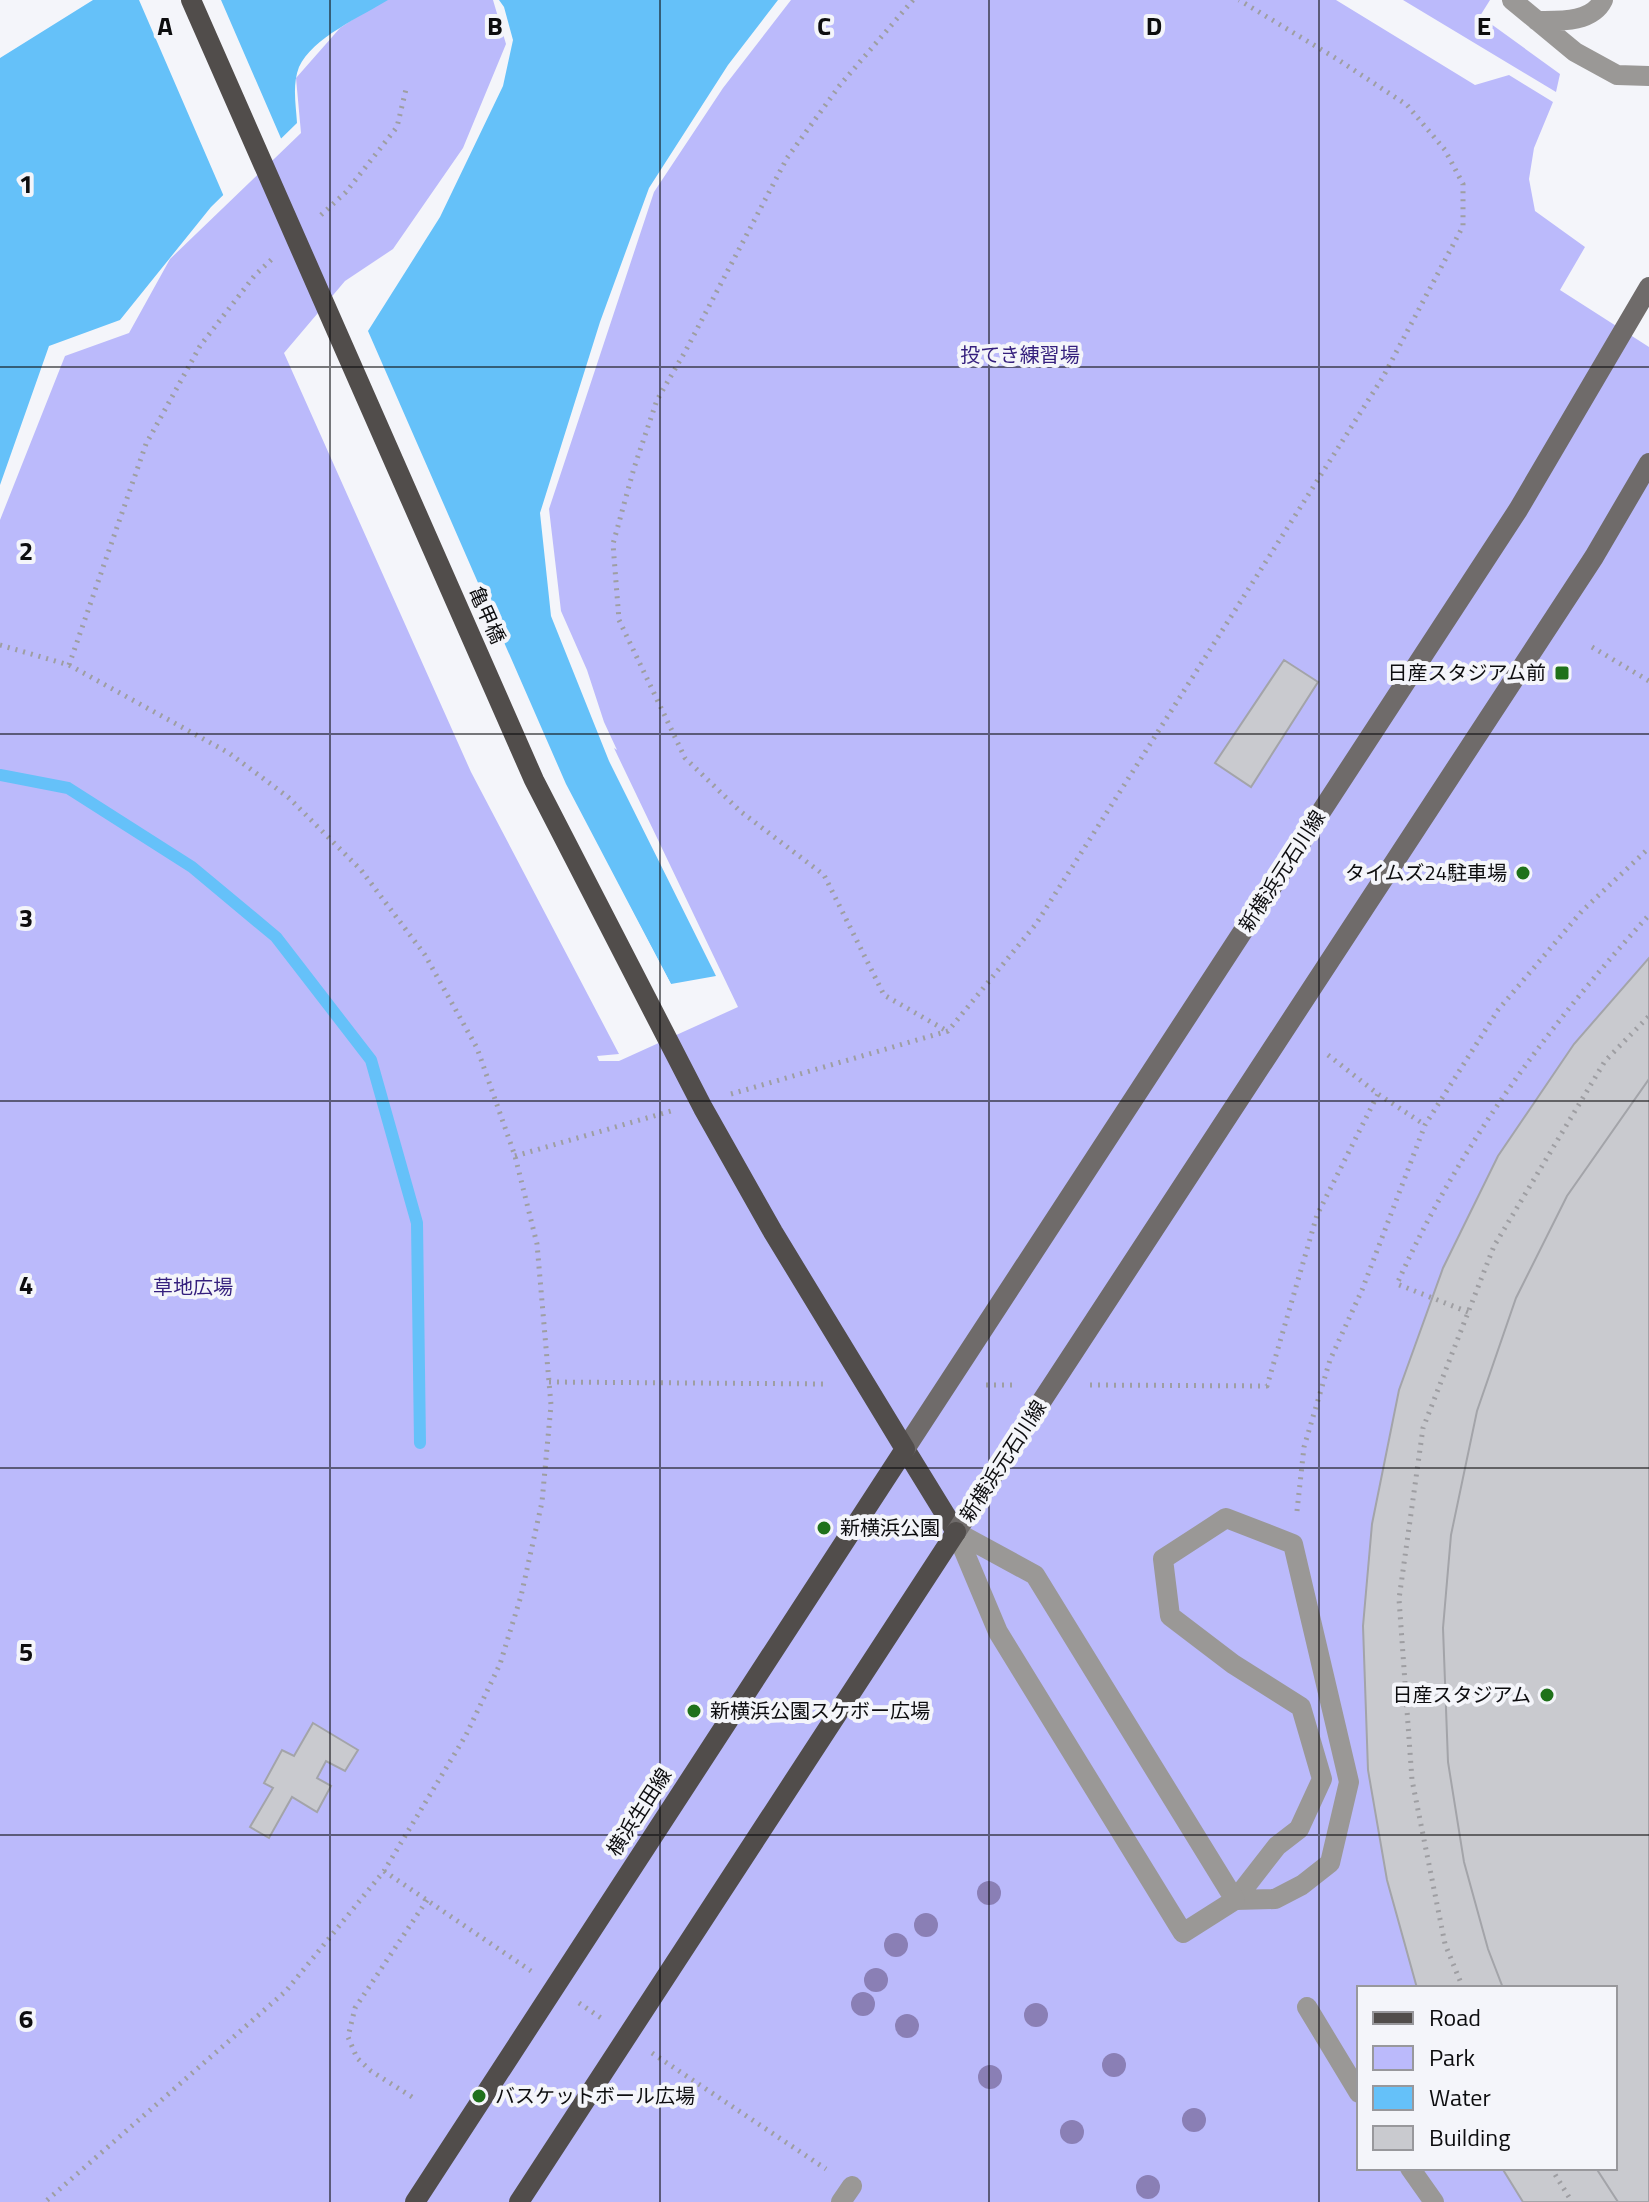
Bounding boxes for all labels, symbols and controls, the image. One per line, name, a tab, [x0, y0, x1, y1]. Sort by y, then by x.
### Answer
text: A	[157, 6, 173, 45]
text: B	[487, 6, 503, 45]
text: C	[817, 6, 831, 45]
text: D	[1146, 6, 1162, 45]
text: E	[1477, 6, 1491, 45]
text: 1	[19, 164, 33, 203]
park label: 投てき練習場	[960, 339, 1080, 370]
text: 2	[19, 531, 33, 570]
street label: 亀甲橋	[461, 581, 514, 649]
place label: 日産スタジアム前	[1387, 657, 1546, 688]
marker: 日産スタジアム前	[1553, 664, 1571, 682]
street label: 新横浜元石川線	[1230, 804, 1333, 938]
place label: タイムズ24駐車場	[1345, 857, 1507, 888]
marker: タイムズ24駐車場	[1514, 864, 1532, 882]
text: 3	[19, 898, 33, 937]
text: 4	[19, 1265, 33, 1304]
park label: 草地広場	[153, 1271, 233, 1302]
street label: 新横浜元石川線	[951, 1394, 1054, 1528]
place label: 新横浜公園	[840, 1512, 940, 1543]
marker: 新横浜公園	[815, 1519, 833, 1537]
text: 5	[19, 1632, 33, 1671]
place label: 日産スタジアム	[1392, 1679, 1531, 1710]
marker: 日産スタジアム	[1538, 1686, 1556, 1704]
place label: 新横浜公園スケボー広場	[710, 1695, 930, 1726]
marker: 新横浜公園スケボー広場	[685, 1702, 703, 1720]
street label: 横浜生田線	[598, 1761, 679, 1862]
legend	[1357, 1986, 1617, 2170]
text: 6	[19, 1999, 33, 2038]
text: Road	[1429, 1999, 1481, 2035]
text: Park	[1429, 2039, 1475, 2075]
text: Water	[1429, 2079, 1491, 2115]
place label: バスケットボール広場	[495, 2080, 695, 2111]
marker: バスケットボール広場	[470, 2087, 488, 2105]
text: Building	[1429, 2119, 1511, 2155]

